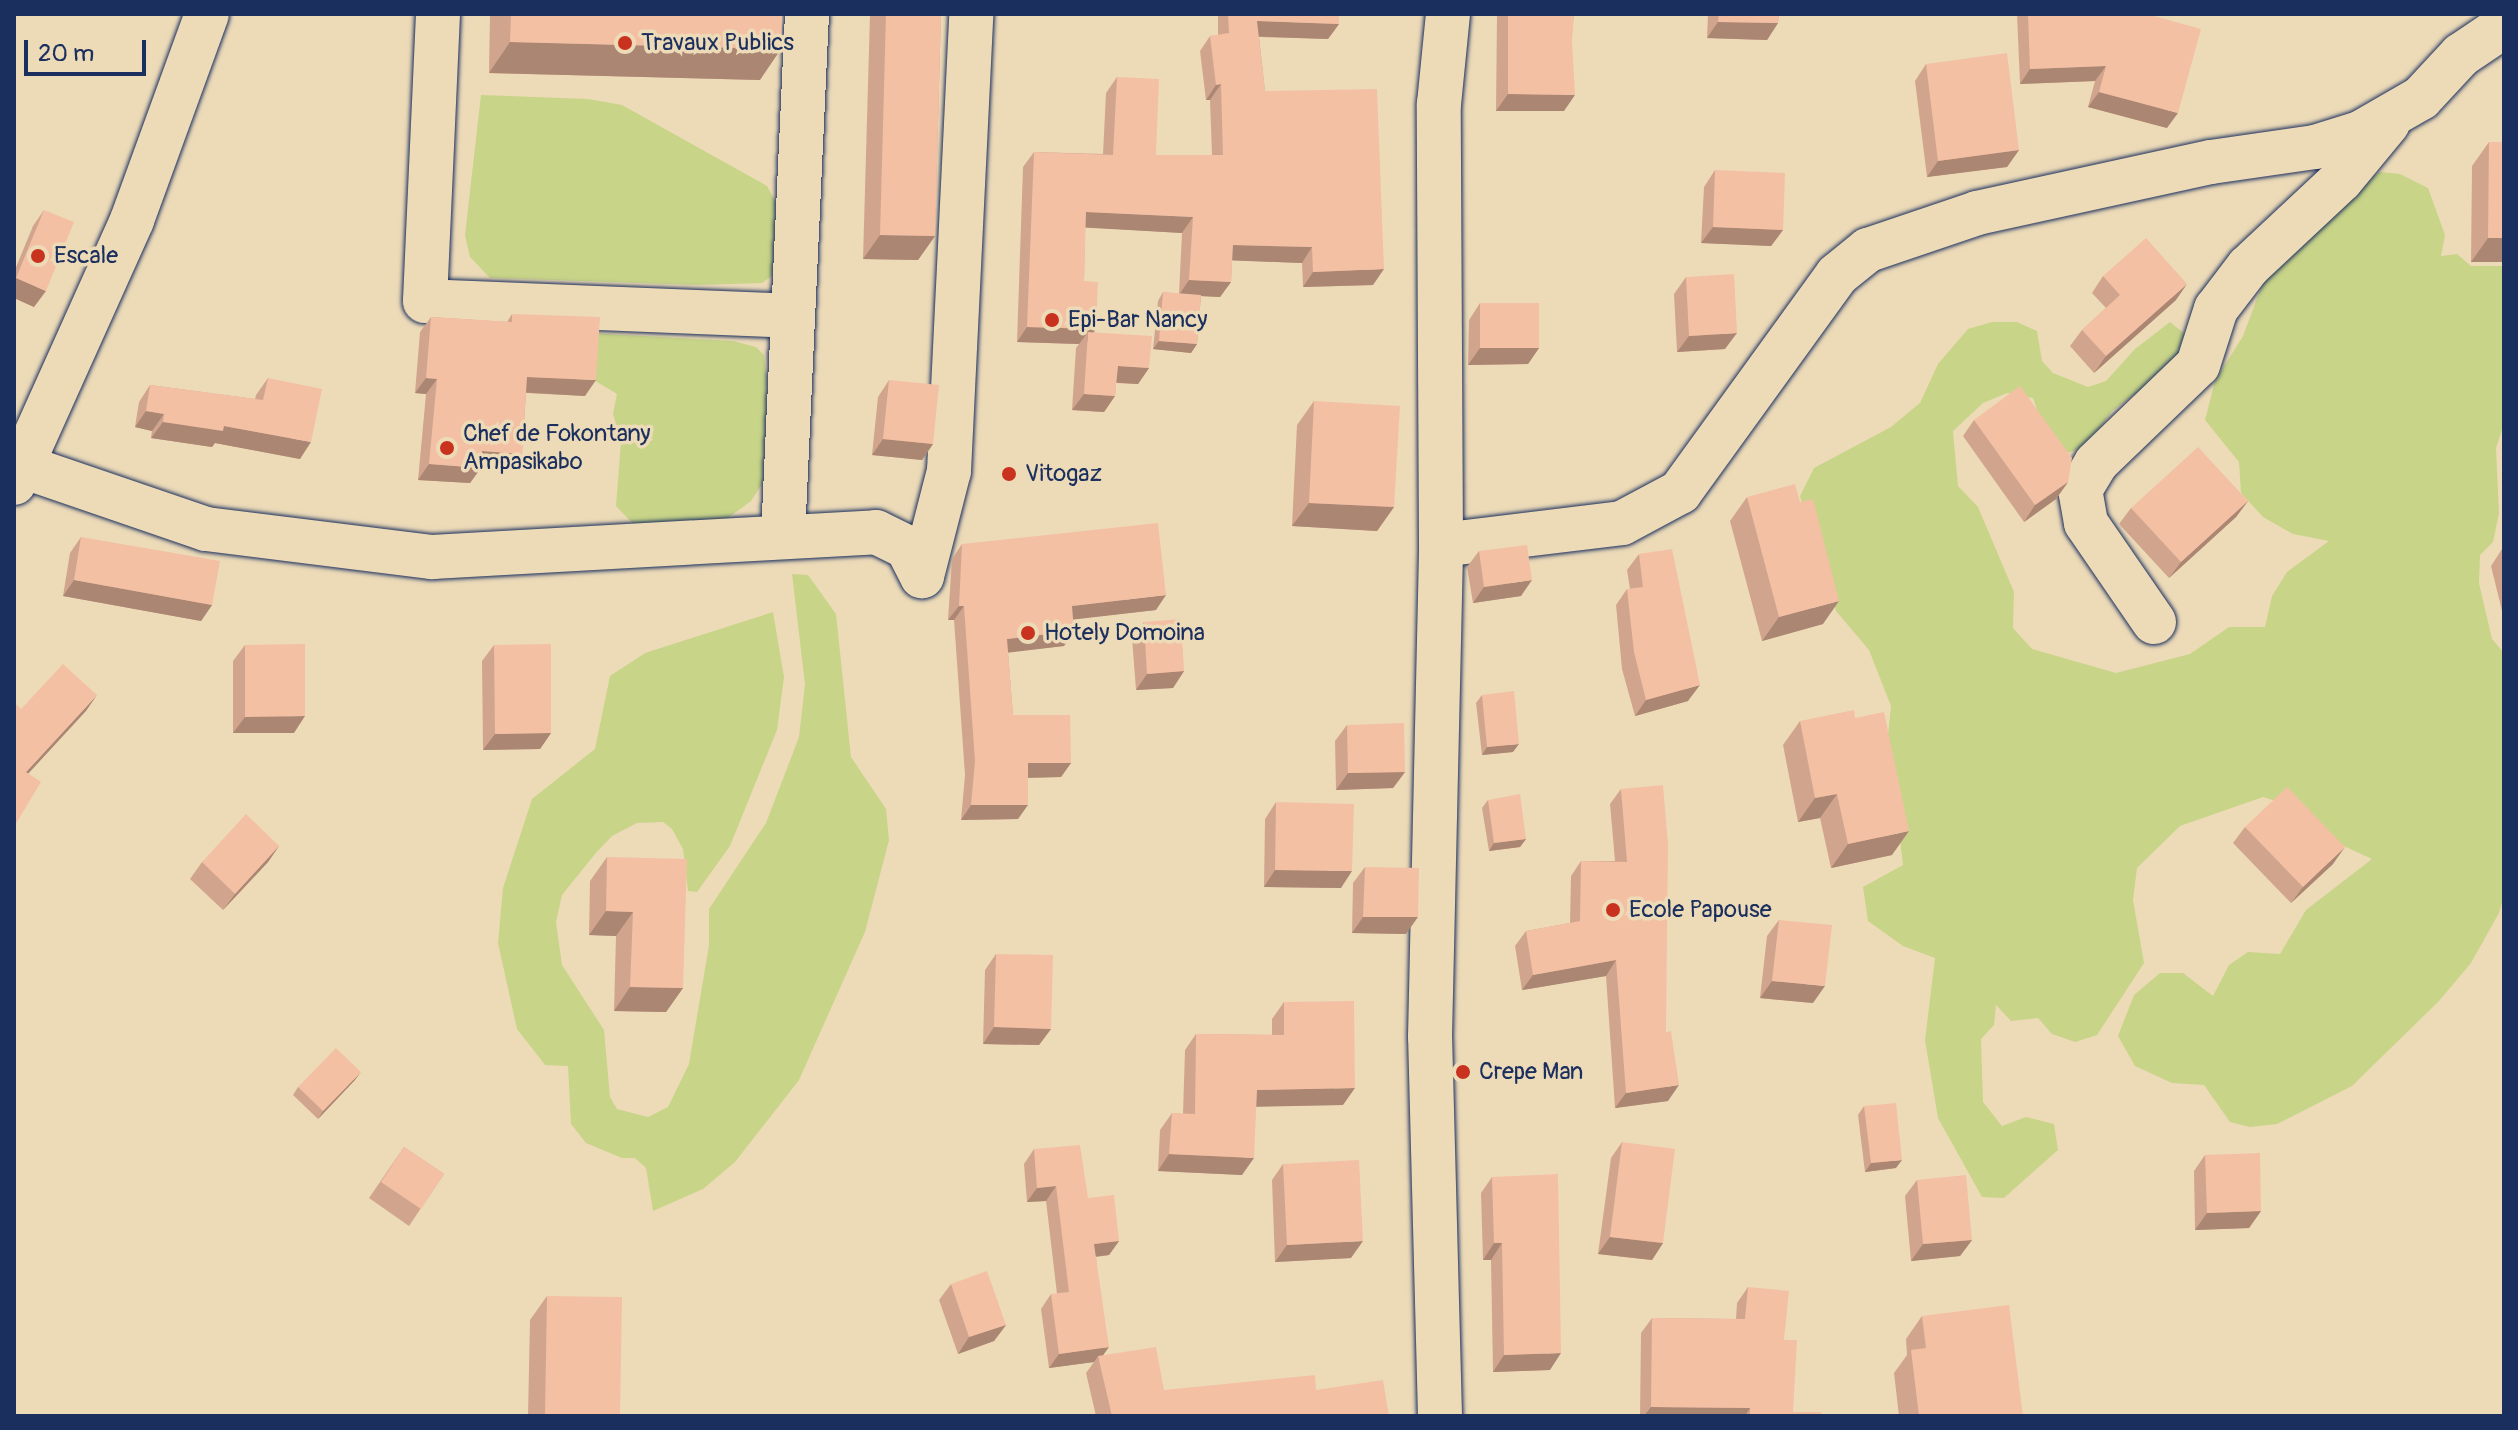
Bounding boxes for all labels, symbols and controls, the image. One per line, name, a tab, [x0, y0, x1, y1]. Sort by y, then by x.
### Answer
scale bar	[28, 24, 150, 74]
place label: Travaux Publics	[641, 29, 794, 57]
marker: Travaux Publics	[616, 34, 634, 52]
text: 20 m	[38, 39, 94, 68]
place label: Escale	[54, 242, 118, 270]
marker: Escale	[29, 247, 47, 265]
place label: Epi-Bar Nancy	[1068, 306, 1208, 334]
marker: Epi-Bar Nancy	[1043, 311, 1061, 329]
place label: Chef de Fokontany Ampasikabo	[463, 420, 650, 476]
marker: Chef de Fokontany Ampasikabo	[438, 439, 456, 457]
place label: Vitogaz	[1025, 460, 1102, 488]
marker: Vitogaz	[1000, 465, 1018, 483]
place label: Hotely Domoina	[1044, 619, 1205, 647]
marker: Hotely Domoina	[1019, 624, 1037, 642]
place label: Ecole Papouse	[1629, 896, 1772, 924]
marker: Ecole Papouse	[1604, 901, 1622, 919]
place label: Crepe Man	[1479, 1058, 1583, 1086]
marker: Crepe Man	[1454, 1063, 1472, 1081]

